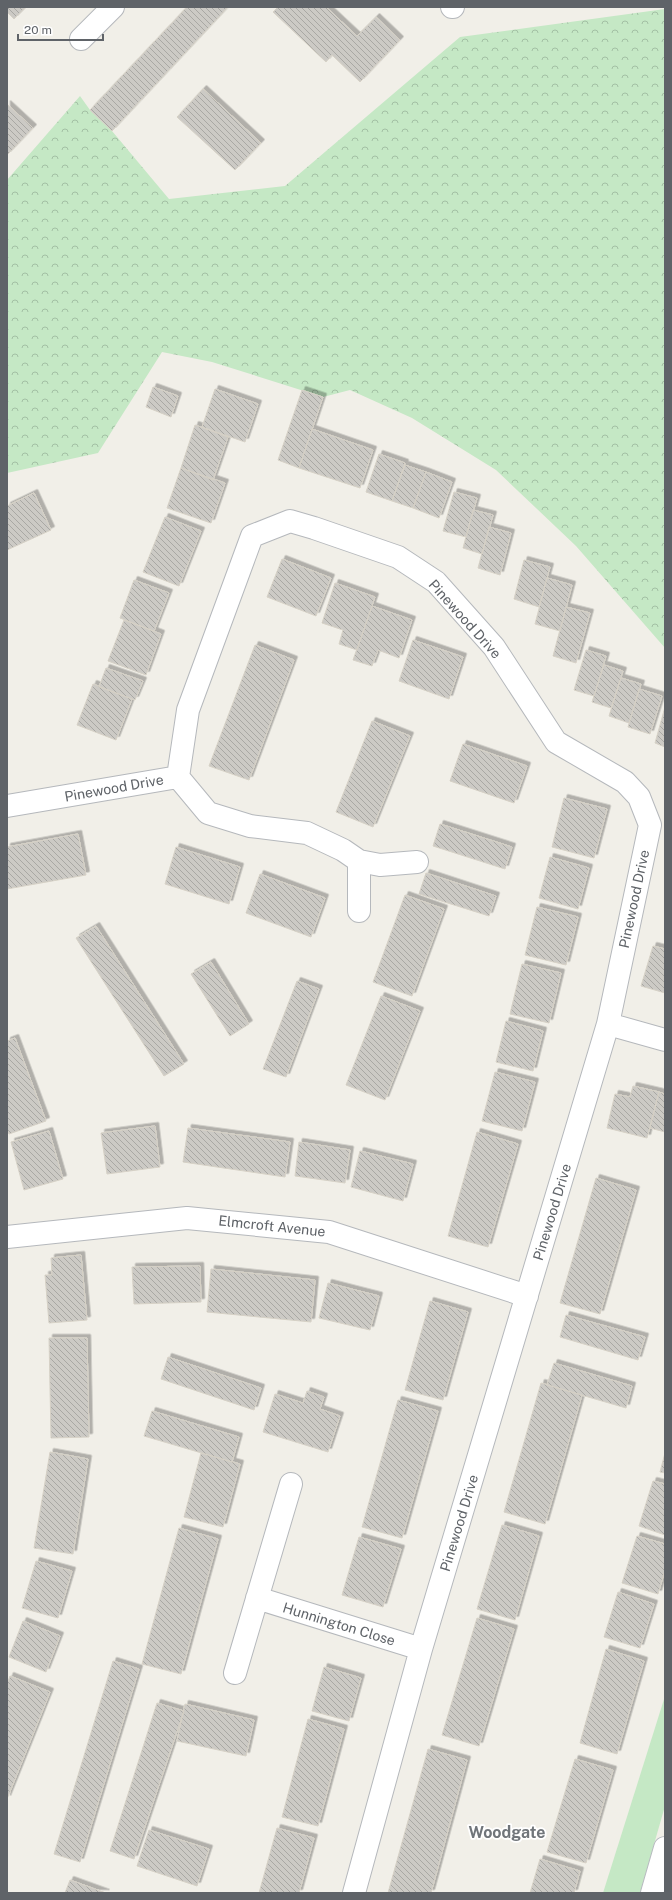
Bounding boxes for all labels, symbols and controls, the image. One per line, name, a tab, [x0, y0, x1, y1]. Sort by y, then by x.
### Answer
scale bar	[18, 16, 103, 42]
text: 20 m	[24, 23, 52, 37]
street label: Pinewood Drive	[426, 576, 505, 662]
street label: Pinewood Drive	[63, 771, 165, 805]
street label: Pinewood Drive	[616, 848, 652, 950]
street label: Pinewood Drive	[530, 1162, 574, 1262]
street label: Elmcroft Avenue	[218, 1212, 326, 1240]
street label: Pinewood Drive	[437, 1473, 481, 1573]
street label: Hunnington Close	[281, 1599, 397, 1649]
district label: Woodgate	[469, 1823, 545, 1842]

